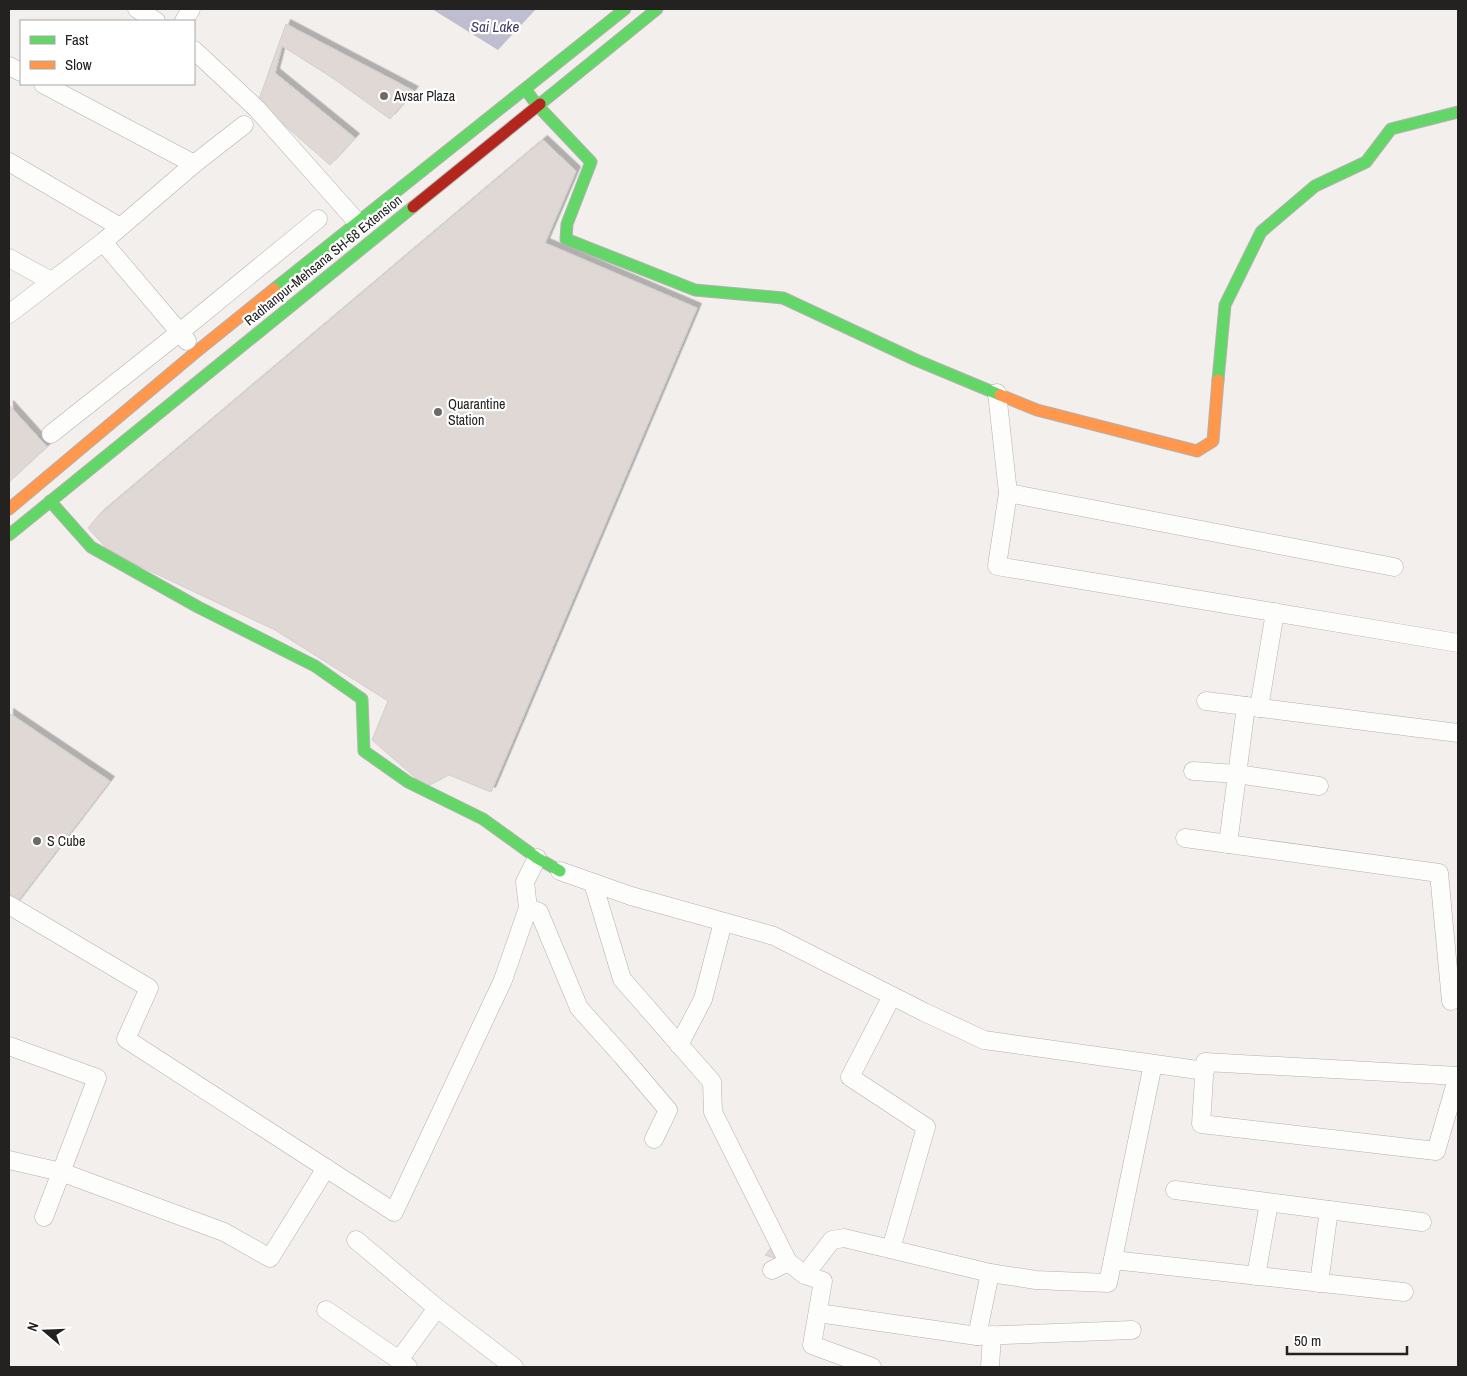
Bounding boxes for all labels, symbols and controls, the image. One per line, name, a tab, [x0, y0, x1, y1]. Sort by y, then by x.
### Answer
water label: Sai Lake	[471, 16, 519, 37]
legend	[20, 20, 195, 85]
text: Fast	[65, 29, 89, 50]
text: Slow	[65, 54, 92, 75]
place label: Avsar Plaza	[393, 87, 456, 105]
marker: Avsar Plaza	[378, 90, 390, 102]
street label: Radhanpur-Mehsana SH-68 Extension	[240, 191, 406, 329]
place label: Quarantine Station	[448, 395, 505, 429]
marker: Quarantine Station	[432, 406, 444, 418]
place label: S Cube	[47, 832, 85, 850]
marker: S Cube	[31, 835, 43, 847]
north arrow	[20, 1306, 70, 1356]
text: N	[23, 1320, 43, 1334]
scale bar	[1287, 1324, 1407, 1356]
text: 50 m	[1294, 1330, 1321, 1351]

